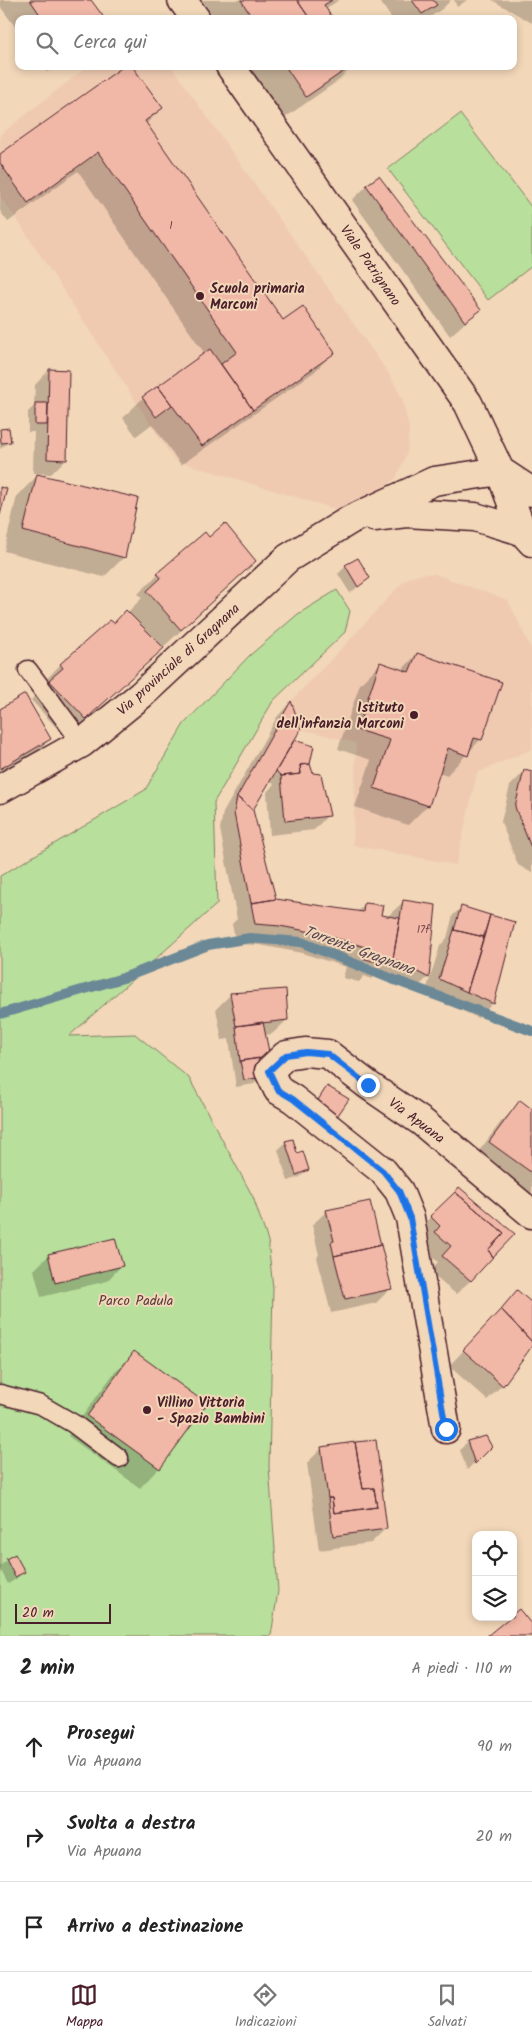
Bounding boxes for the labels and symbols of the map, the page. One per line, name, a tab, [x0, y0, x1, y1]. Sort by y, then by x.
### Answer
house number: 1	[169, 217, 173, 235]
street label: Viale Potrignano	[334, 221, 406, 311]
place label: Scuola primaria Marconi	[210, 278, 305, 316]
marker: Scuola primaria Marconi	[194, 290, 206, 302]
street label: Via provinciale di Gragnana	[112, 598, 245, 721]
place label: Istituto dell'infanzia Marconi	[276, 697, 405, 735]
marker: Istituto dell'infanzia Marconi	[408, 709, 420, 721]
water label: Torrente Gragnana	[300, 920, 418, 982]
house number: 17f	[417, 921, 431, 939]
route end	[357, 1074, 380, 1097]
street label: Via Apuana	[384, 1092, 449, 1149]
park label: Parco Padula	[99, 1290, 173, 1312]
place label: Villino Vittoria - Spazio Bambini	[157, 1392, 265, 1430]
marker: Villino Vittoria - Spazio Bambini	[141, 1404, 153, 1416]
route start	[435, 1418, 458, 1441]
scale bar	[15, 1601, 111, 1624]

